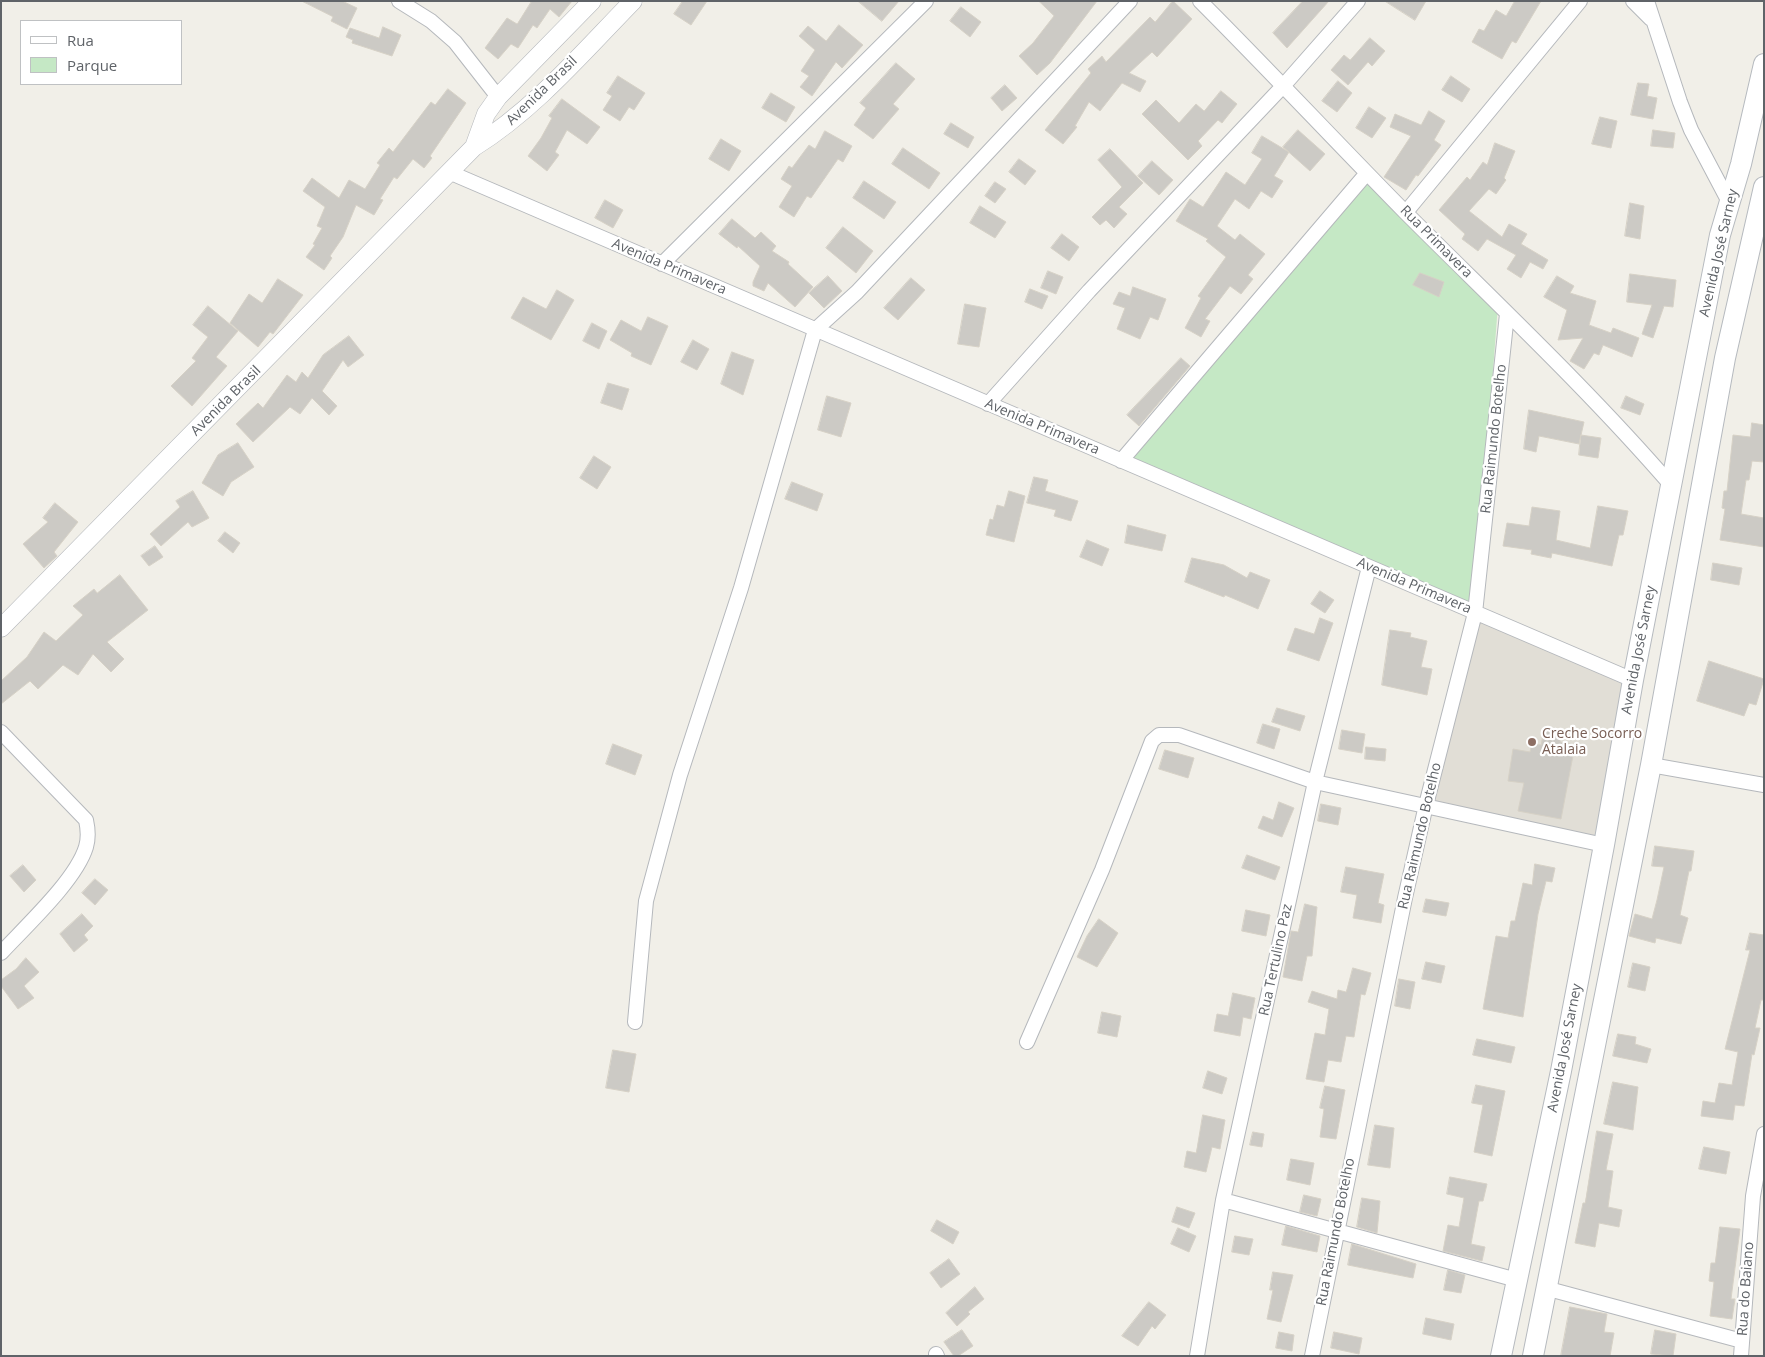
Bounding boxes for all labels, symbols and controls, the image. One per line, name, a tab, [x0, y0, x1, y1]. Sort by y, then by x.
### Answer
legend	[20, 20, 182, 85]
text: Rua	[67, 30, 94, 50]
street label: Avenida Brasil	[503, 53, 581, 129]
text: Parque	[67, 55, 117, 75]
street label: Avenida José Sarney	[1696, 187, 1742, 319]
street label: Rua Primavera	[1396, 202, 1476, 282]
street label: Avenida Primavera	[609, 235, 729, 299]
street label: Avenida Brasil	[188, 363, 264, 439]
street label: Rua Raimundo Botelho	[1478, 363, 1510, 515]
street label: Avenida Primavera	[982, 395, 1102, 459]
street label: Avenida Primavera	[1354, 554, 1474, 618]
street label: Avenida José Sarney	[1618, 584, 1660, 716]
place label: Creche Socorro Atalaia	[1542, 726, 1642, 759]
marker: Creche Socorro Atalaia	[1526, 736, 1538, 748]
street label: Rua Raimundo Botelho	[1395, 761, 1445, 911]
street label: Rua Tertulino Paz	[1256, 903, 1296, 1017]
street label: Avenida José Sarney	[1544, 982, 1586, 1114]
street label: Rua Raimundo Botelho	[1313, 1157, 1359, 1307]
street label: Rua do Baiano	[1734, 1241, 1758, 1337]

